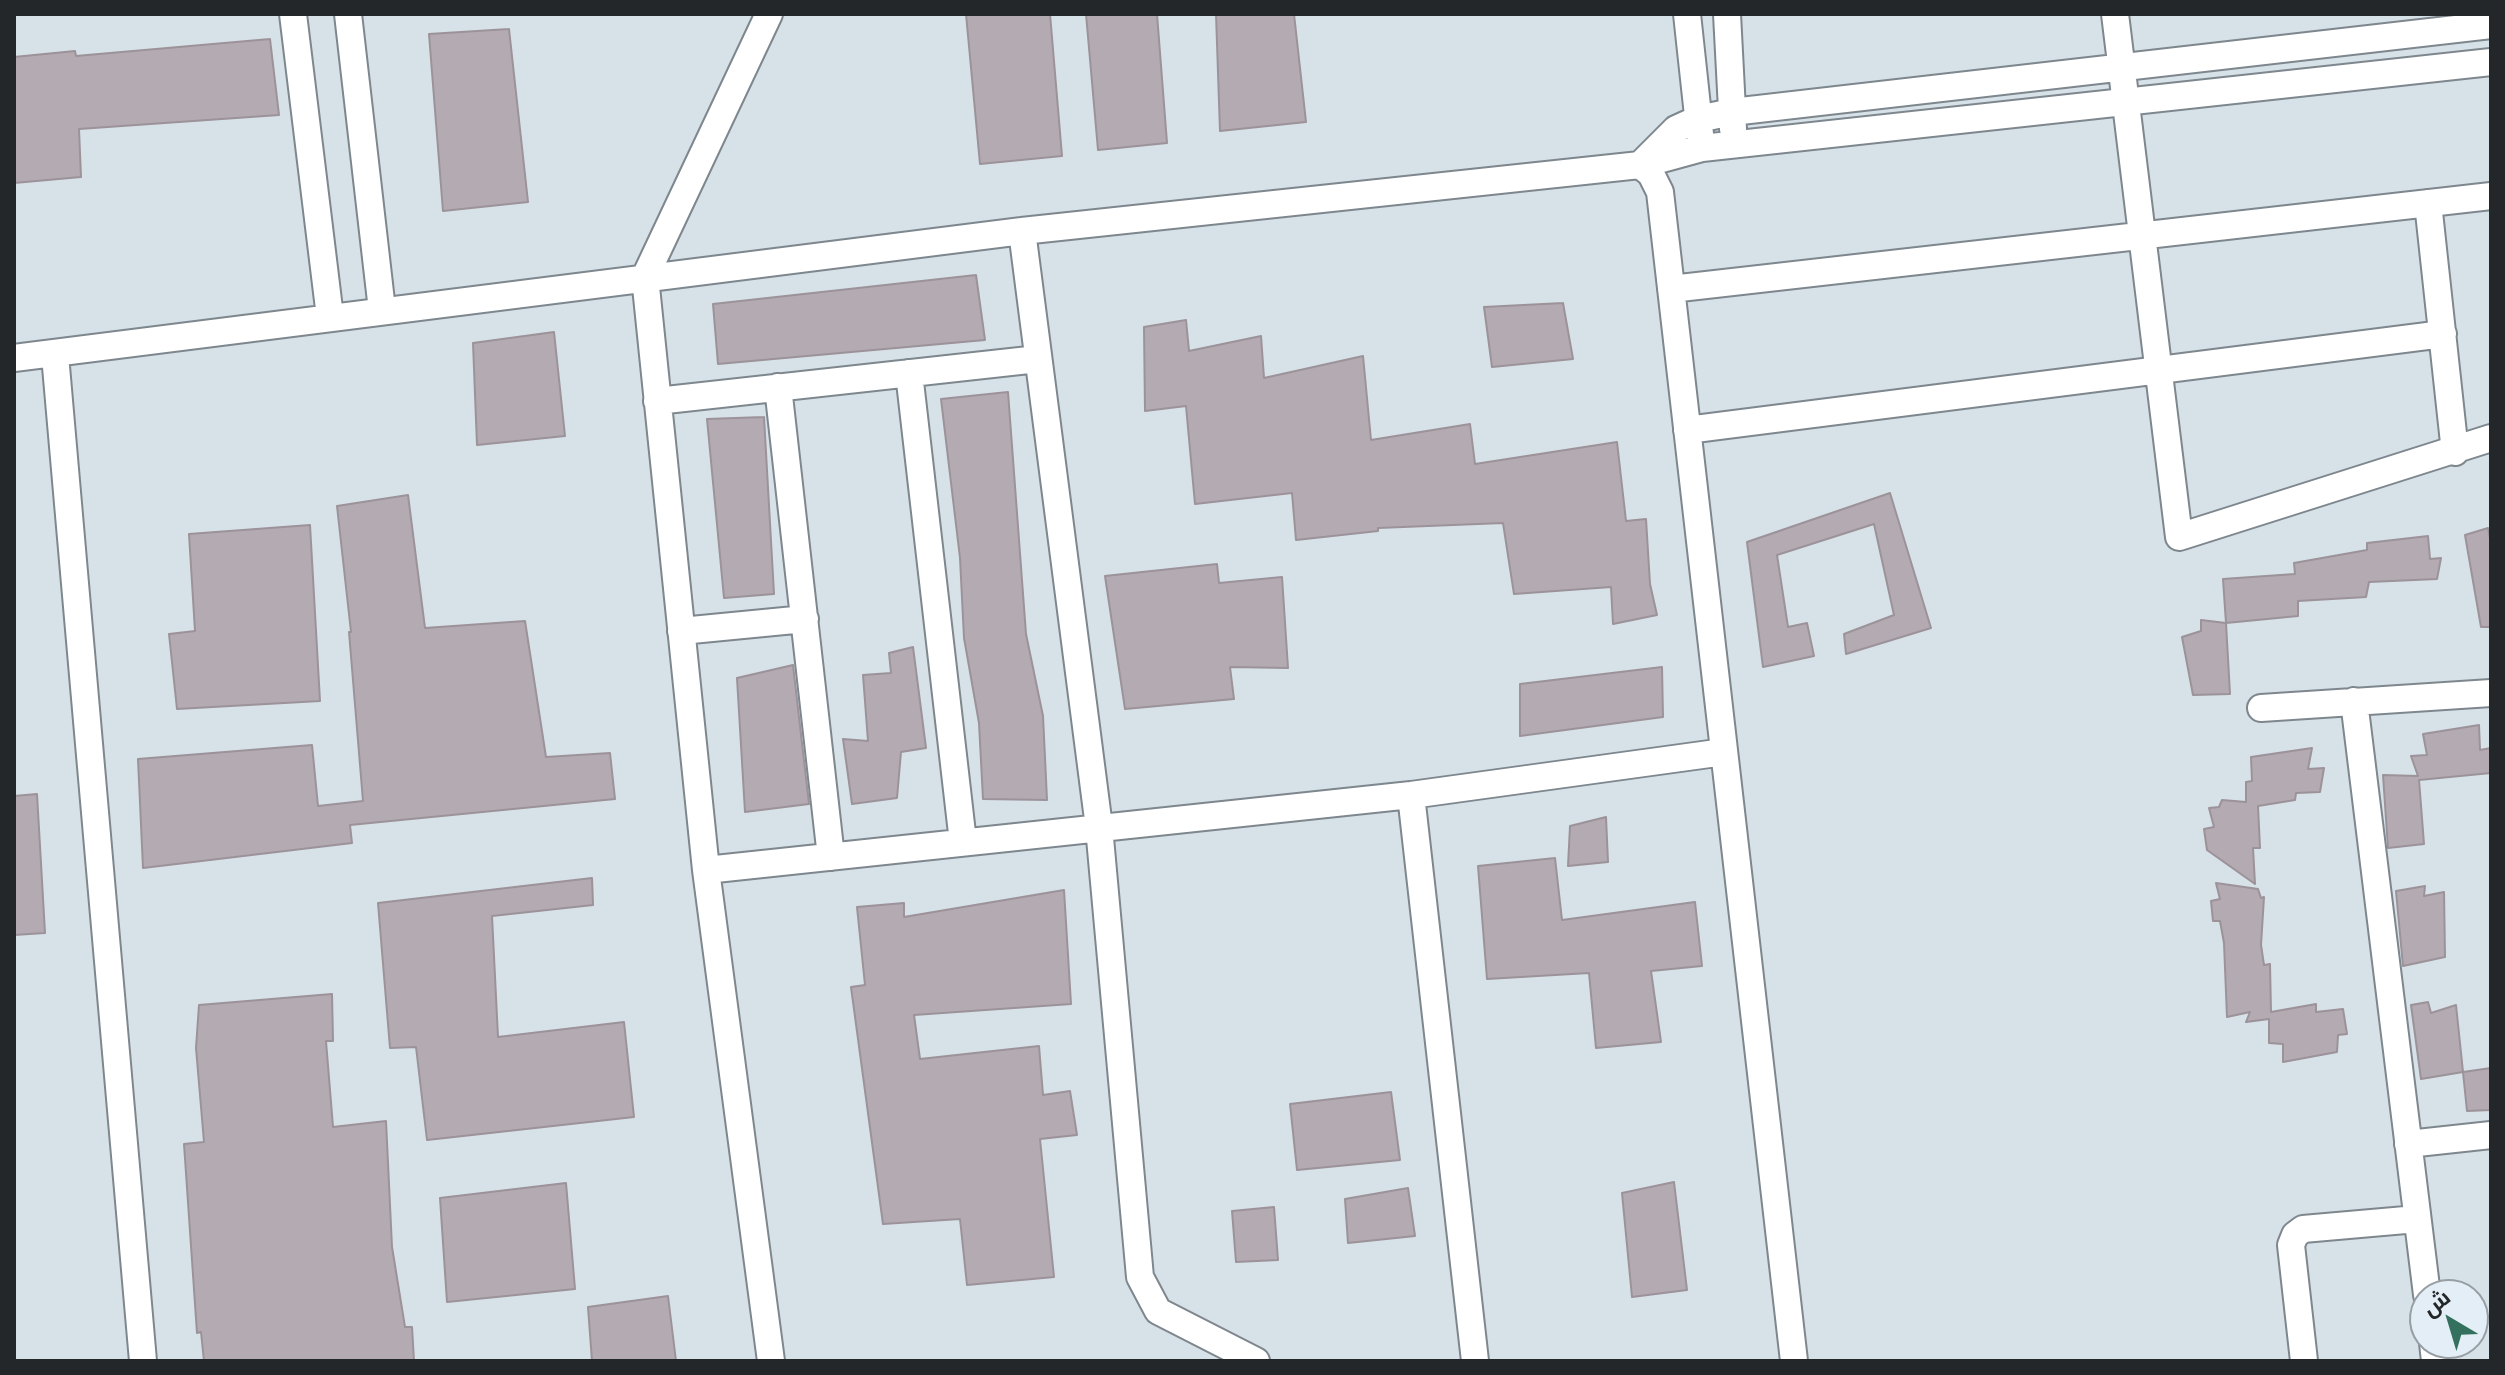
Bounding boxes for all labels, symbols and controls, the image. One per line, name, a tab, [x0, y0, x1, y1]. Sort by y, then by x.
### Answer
north arrow	[2409, 1279, 2489, 1359]
text: ش	[2415, 1281, 2456, 1322]

